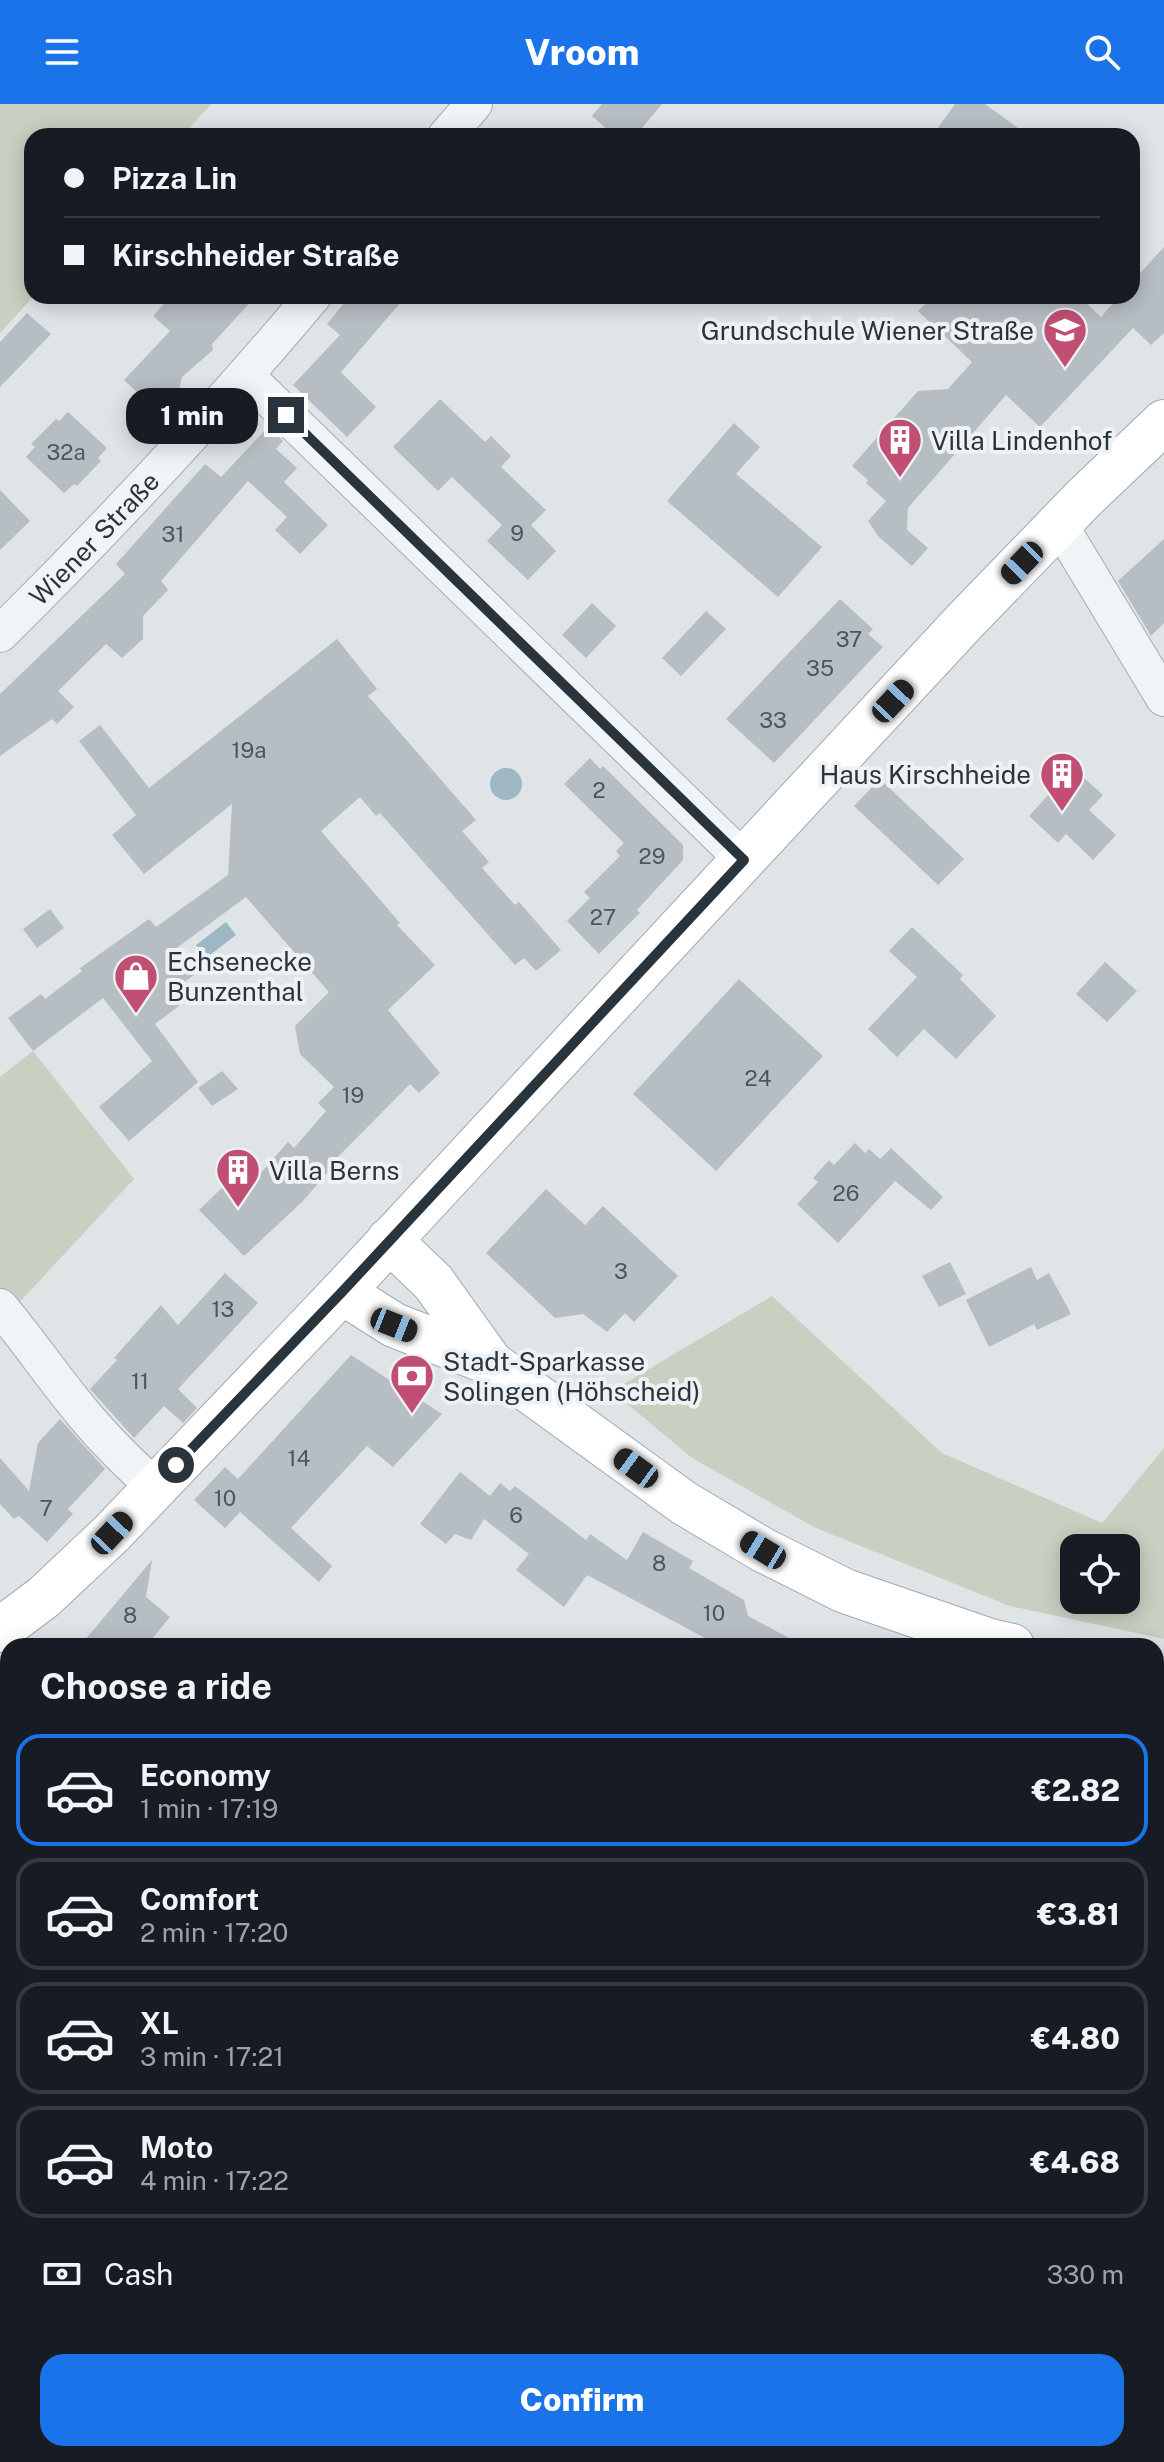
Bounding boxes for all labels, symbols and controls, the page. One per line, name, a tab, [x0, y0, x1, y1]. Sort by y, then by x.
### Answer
icon: menu	[40, 30, 84, 74]
icon: search	[1080, 30, 1124, 74]
text: Vroom	[524, 31, 640, 73]
text: Pizza Lin	[112, 160, 237, 196]
text: Kirschheider Straße	[112, 237, 400, 273]
school or university icon: Grundschule Wiener Straße	[1041, 306, 1089, 369]
place label: Grundschule Wiener Straße	[701, 315, 1034, 346]
callout: 1 min	[126, 387, 258, 443]
route end	[268, 397, 304, 433]
text: 1 min	[160, 400, 224, 431]
building icon: Villa Lindenhof	[876, 416, 924, 479]
place label: Villa Lindenhof	[931, 425, 1112, 456]
house number: 32a	[46, 439, 86, 465]
street label: Wiener Straße	[22, 465, 165, 611]
house number: 9	[510, 520, 524, 546]
house number: 31	[162, 521, 184, 547]
car	[997, 537, 1047, 589]
house number: 37	[836, 626, 862, 652]
house number: 35	[806, 655, 834, 681]
car	[868, 675, 918, 727]
house number: 33	[759, 707, 787, 733]
house number: 19a	[232, 737, 266, 763]
building icon: Haus Kirschheide	[1038, 750, 1086, 813]
place label: Haus Kirschheide	[819, 759, 1031, 790]
house number: 2	[592, 777, 606, 803]
house number: 29	[639, 843, 665, 869]
house number: 27	[590, 904, 616, 930]
place label: Echsenecke Bunzenthal	[167, 946, 312, 1007]
shop icon: Echsenecke Bunzenthal	[112, 952, 160, 1015]
house number: 24	[745, 1065, 772, 1091]
house number: 19	[342, 1082, 364, 1108]
building icon: Villa Berns	[214, 1146, 262, 1209]
place label: Villa Berns	[269, 1155, 399, 1186]
house number: 26	[833, 1180, 859, 1206]
house number: 3	[614, 1258, 628, 1284]
house number: 13	[212, 1296, 234, 1322]
car	[367, 1305, 421, 1345]
place label: Stadt-Sparkasse Solingen (Höhscheid)	[443, 1346, 700, 1407]
bank icon: Stadt-Sparkasse Solingen (Höhscheid)	[388, 1352, 436, 1415]
house number: 11	[131, 1368, 149, 1394]
car	[610, 1444, 662, 1492]
house number: 14	[288, 1445, 311, 1471]
route start	[158, 1447, 194, 1483]
house number: 10	[214, 1485, 236, 1511]
house number: 7	[39, 1495, 53, 1521]
house number: 6	[509, 1502, 523, 1528]
car	[87, 1507, 137, 1559]
car	[736, 1527, 790, 1573]
map controls	[1060, 1534, 1140, 1614]
button: locate	[1060, 1534, 1140, 1614]
house number: 8	[652, 1550, 666, 1576]
house number: 10	[703, 1600, 725, 1626]
house number: 8	[123, 1602, 137, 1628]
text: Choose a ride	[40, 1665, 272, 1707]
icon: car	[44, 1754, 116, 1826]
text: Economy	[140, 1757, 271, 1793]
text: €2.82	[1031, 1772, 1120, 1808]
text: 1 min · 17:19	[140, 1793, 278, 1824]
icon: car	[44, 1878, 116, 1950]
text: Comfort	[140, 1881, 259, 1917]
text: €3.81	[1037, 1896, 1120, 1932]
text: 2 min · 17:20	[140, 1917, 288, 1948]
icon: car	[44, 2002, 116, 2074]
text: XL	[140, 2005, 179, 2041]
text: €4.80	[1031, 2020, 1120, 2056]
text: 3 min · 17:21	[140, 2041, 284, 2072]
icon: car	[44, 2126, 116, 2198]
text: Moto	[140, 2129, 213, 2165]
text: €4.68	[1030, 2144, 1120, 2180]
text: 4 min · 17:22	[140, 2165, 289, 2196]
icon: cash	[40, 2252, 84, 2296]
text: Cash	[104, 2256, 173, 2292]
text: 330 m	[1047, 2259, 1124, 2290]
button: Confirm	[40, 2354, 1124, 2446]

